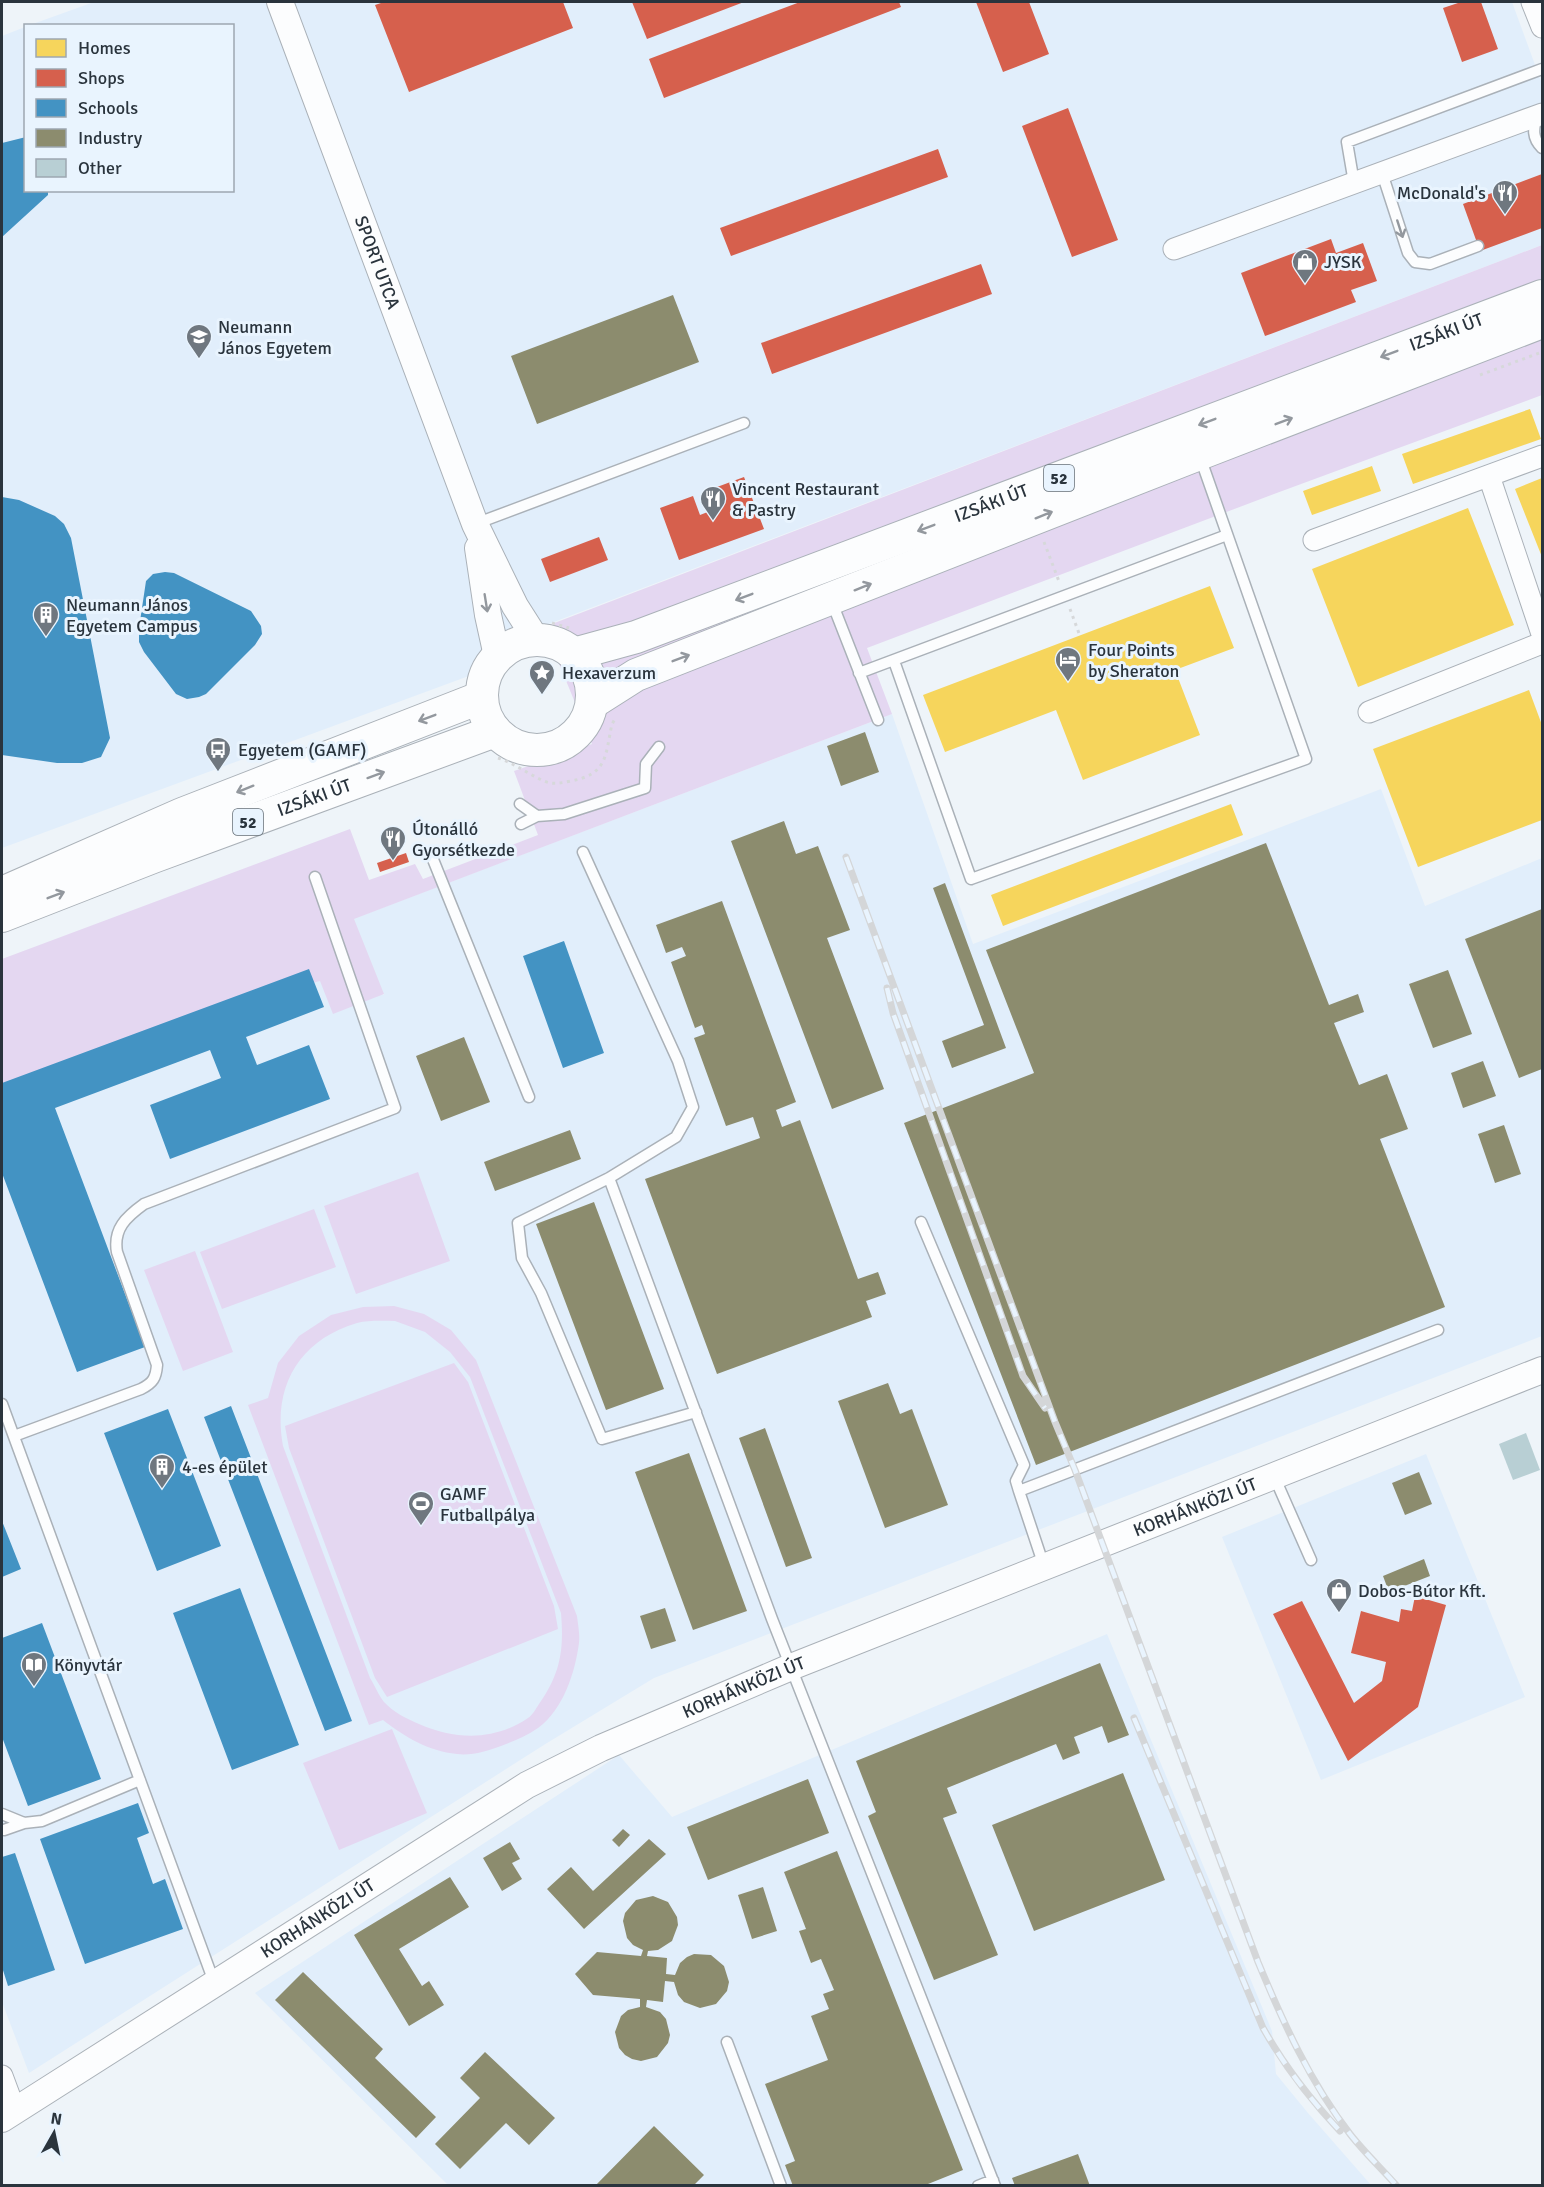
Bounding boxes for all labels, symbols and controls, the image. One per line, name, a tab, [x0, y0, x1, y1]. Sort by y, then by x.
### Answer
legend	[24, 24, 234, 192]
text: Homes	[78, 37, 131, 59]
text: Shops	[78, 67, 125, 89]
text: Schools	[78, 97, 138, 119]
text: Industry	[78, 127, 143, 149]
text: Other	[78, 157, 122, 179]
restaurant icon: McDonald's	[1490, 178, 1520, 216]
place label: McDonald's	[1397, 182, 1486, 204]
street label: SPORT UTCA	[350, 213, 405, 312]
one-way arrow	[1396, 219, 1407, 238]
shop icon: JYSK	[1290, 247, 1320, 285]
place label: JYSK	[1324, 251, 1362, 273]
street label: IZSÁKI ÚT	[1406, 308, 1486, 356]
place label: Neumann János Egyetem	[218, 316, 332, 359]
school or university icon: Neumann János Egyetem	[184, 322, 214, 360]
one-way arrow	[1381, 349, 1399, 360]
one-way arrow	[1274, 415, 1293, 426]
one-way arrow	[1198, 418, 1217, 429]
road number: 52	[1044, 465, 1074, 491]
place label: Vincent Restaurant & Pastry	[732, 478, 879, 521]
street label: IZSÁKI ÚT	[951, 479, 1032, 527]
restaurant icon: Vincent Restaurant & Pastry	[698, 484, 728, 522]
one-way arrow	[1034, 509, 1053, 520]
one-way arrow	[917, 523, 936, 534]
one-way arrow	[853, 581, 871, 592]
one-way arrow	[481, 592, 492, 612]
one-way arrow	[735, 592, 754, 603]
place label: Neumann János Egyetem Campus	[66, 594, 198, 637]
building icon: Neumann János Egyetem Campus	[31, 600, 61, 638]
place label: Four Points by Sheraton	[1088, 639, 1179, 682]
hotel icon: Four Points by Sheraton	[1053, 645, 1083, 683]
one-way arrow	[671, 652, 690, 663]
place icon: Hexaverzum	[527, 658, 557, 696]
place label: Hexaverzum	[562, 662, 656, 684]
one-way arrow	[418, 713, 437, 724]
bus stop icon: Egyetem (GAMF)	[203, 735, 233, 773]
place label: Egyetem (GAMF)	[238, 739, 367, 761]
one-way arrow	[366, 769, 385, 780]
street label: IZSÁKI ÚT	[274, 774, 355, 821]
one-way arrow	[237, 784, 255, 795]
road number: 52	[233, 809, 263, 835]
place label: Útonálló Gyorsétkezde	[412, 818, 515, 861]
restaurant icon: Útonálló Gyorsétkezde	[378, 824, 408, 862]
one-way arrow	[46, 889, 65, 900]
building icon: 4-es épület	[147, 1452, 177, 1490]
place label: 4-es épület	[182, 1456, 268, 1478]
street label: KORHÁNKÖZI ÚT	[1130, 1473, 1260, 1542]
place label: GAMF Futballpálya	[440, 1483, 535, 1526]
sports icon: GAMF Futballpálya	[406, 1489, 436, 1527]
shop icon: Dobos-Bútor Kft.	[1324, 1576, 1354, 1614]
place label: Dobos-Bútor Kft.	[1358, 1580, 1486, 1602]
library icon: Könyvtár	[19, 1650, 49, 1688]
street label: KORHÁNKÖZI ÚT	[679, 1652, 808, 1723]
place label: Könyvtár	[54, 1654, 123, 1676]
street label: KORHÁNKÖZI ÚT	[256, 1874, 379, 1963]
north arrow	[24, 2103, 84, 2163]
text: N	[49, 2108, 63, 2130]

